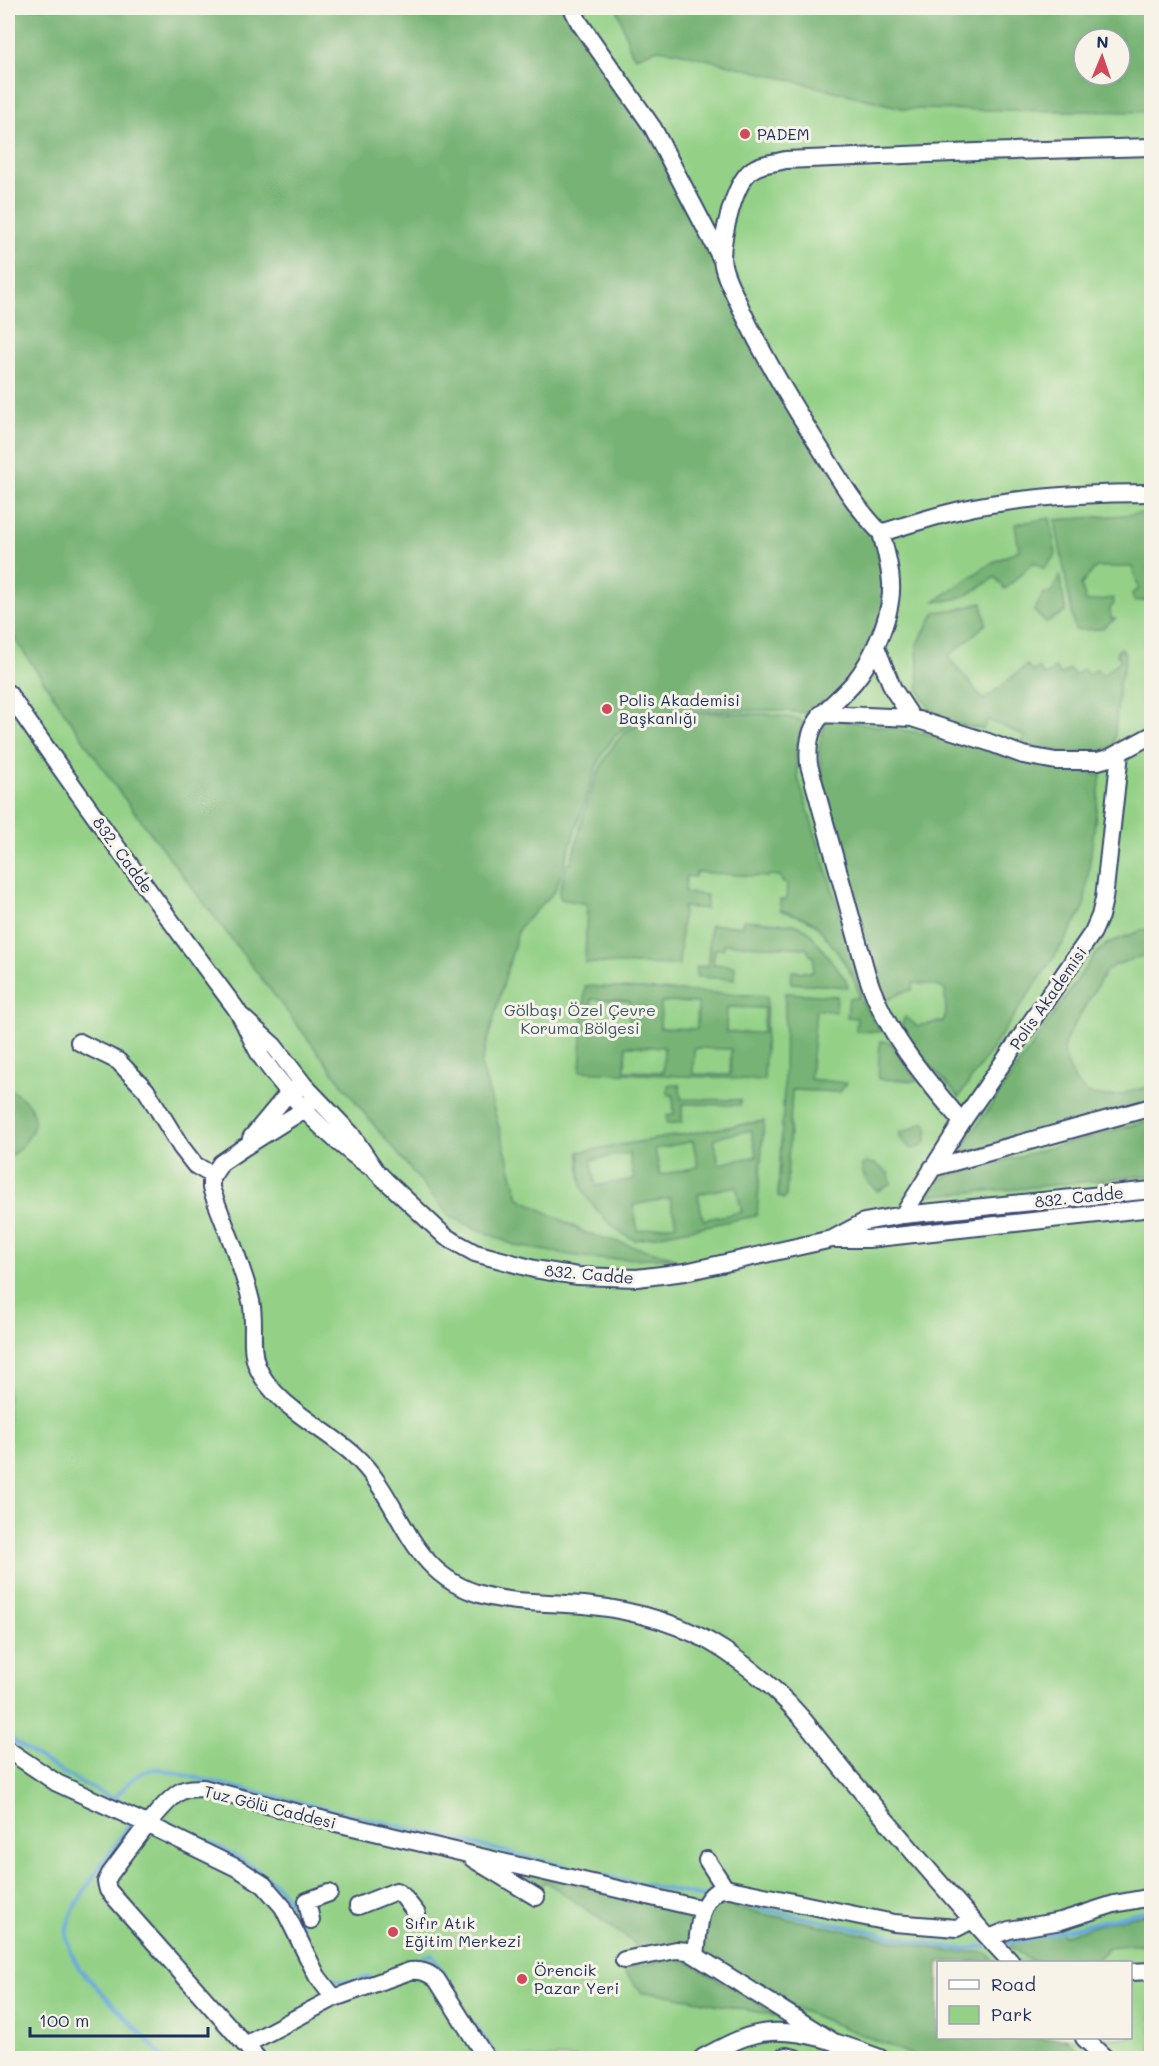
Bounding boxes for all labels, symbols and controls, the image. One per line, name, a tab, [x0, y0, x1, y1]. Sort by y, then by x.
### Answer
north arrow	[1072, 27, 1132, 87]
text: N	[1096, 31, 1109, 52]
place label: PADEM	[757, 123, 809, 144]
marker: PADEM	[738, 127, 752, 141]
place label: Polis Akademisi Başkanlığı	[619, 689, 740, 728]
marker: Polis Akademisi Başkanlığı	[600, 702, 614, 716]
street label: 832. Cadde	[89, 812, 158, 897]
street label: Polis Akademisi	[1004, 942, 1091, 1053]
park label: Gölbaşı Özel Çevre Koruma Bölgesi	[504, 999, 656, 1038]
street label: 832. Cadde	[1033, 1181, 1125, 1212]
street label: 832. Cadde	[544, 1259, 634, 1288]
street label: Tuz Gölü Caddesi	[202, 1780, 338, 1833]
place label: Sıfır Atık Eğitim Merkezi	[405, 1912, 521, 1951]
marker: Sıfır Atık Eğitim Merkezi	[386, 1925, 400, 1939]
place label: Örencik Pazar Yeri	[534, 1959, 619, 1998]
legend	[937, 1961, 1132, 2039]
marker: Örencik Pazar Yeri	[515, 1972, 529, 1986]
text: Road	[991, 1972, 1036, 1996]
scale bar	[30, 2000, 208, 2038]
text: Park	[991, 2002, 1032, 2026]
text: 100 m	[39, 2008, 89, 2032]

